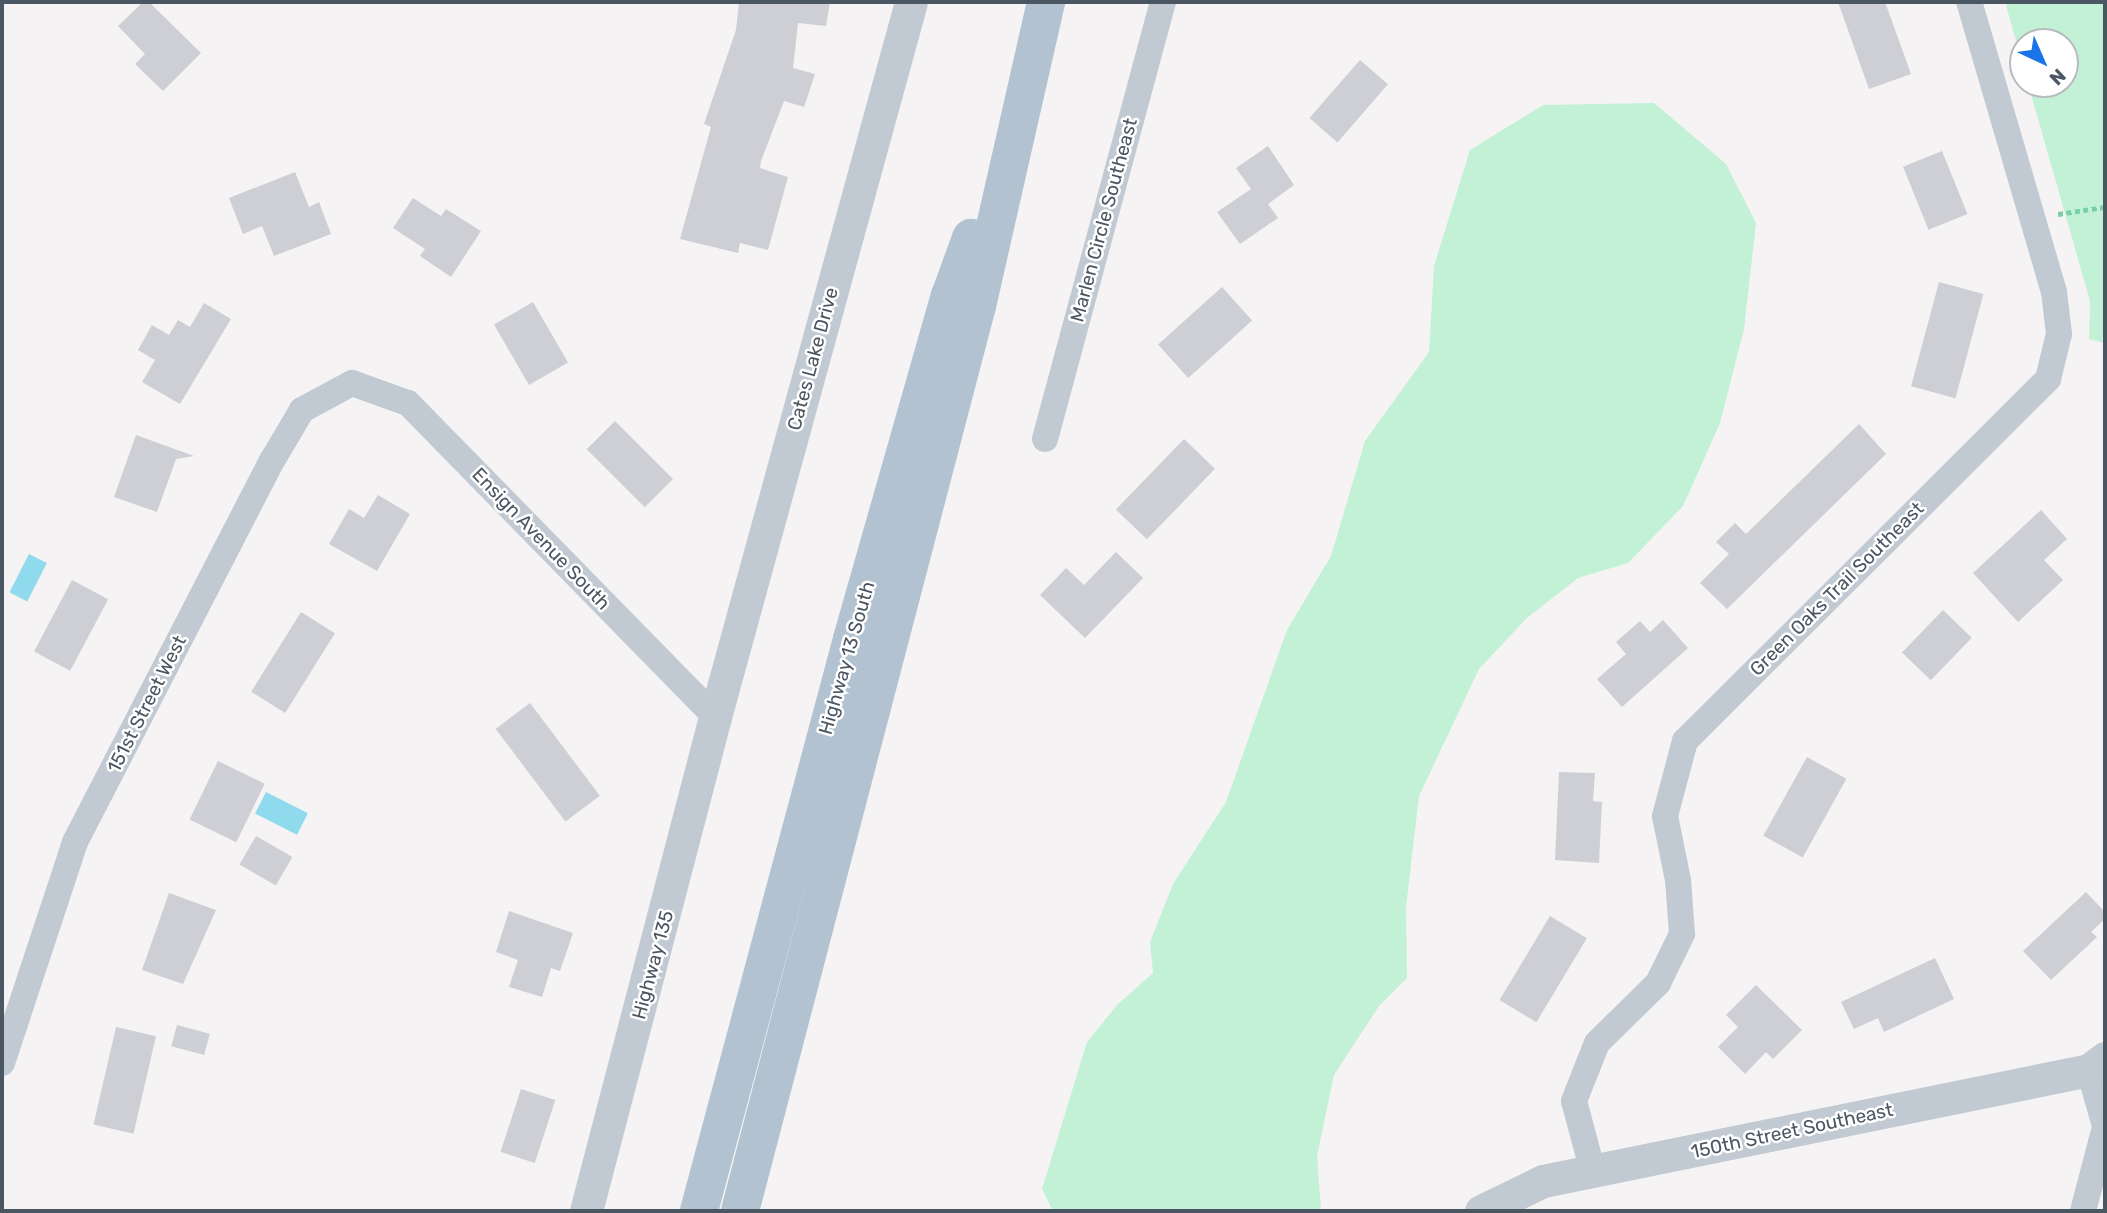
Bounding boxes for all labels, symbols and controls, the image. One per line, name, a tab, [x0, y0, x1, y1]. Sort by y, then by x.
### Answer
north arrow	[2009, 28, 2079, 98]
text: N	[2045, 64, 2070, 90]
street label: Marlen Circle Southeast	[1066, 115, 1142, 325]
street label: Cates Lake Drive	[783, 285, 843, 433]
street label: Ensign Avenue South	[467, 463, 615, 615]
street label: Green Oaks Trail Southeast	[1745, 497, 1929, 681]
street label: Highway 13 South	[814, 579, 880, 737]
street label: 151st Street West	[103, 631, 191, 777]
street label: Highway 135	[627, 908, 679, 1022]
street label: 150th Street Southeast	[1689, 1098, 1895, 1164]

